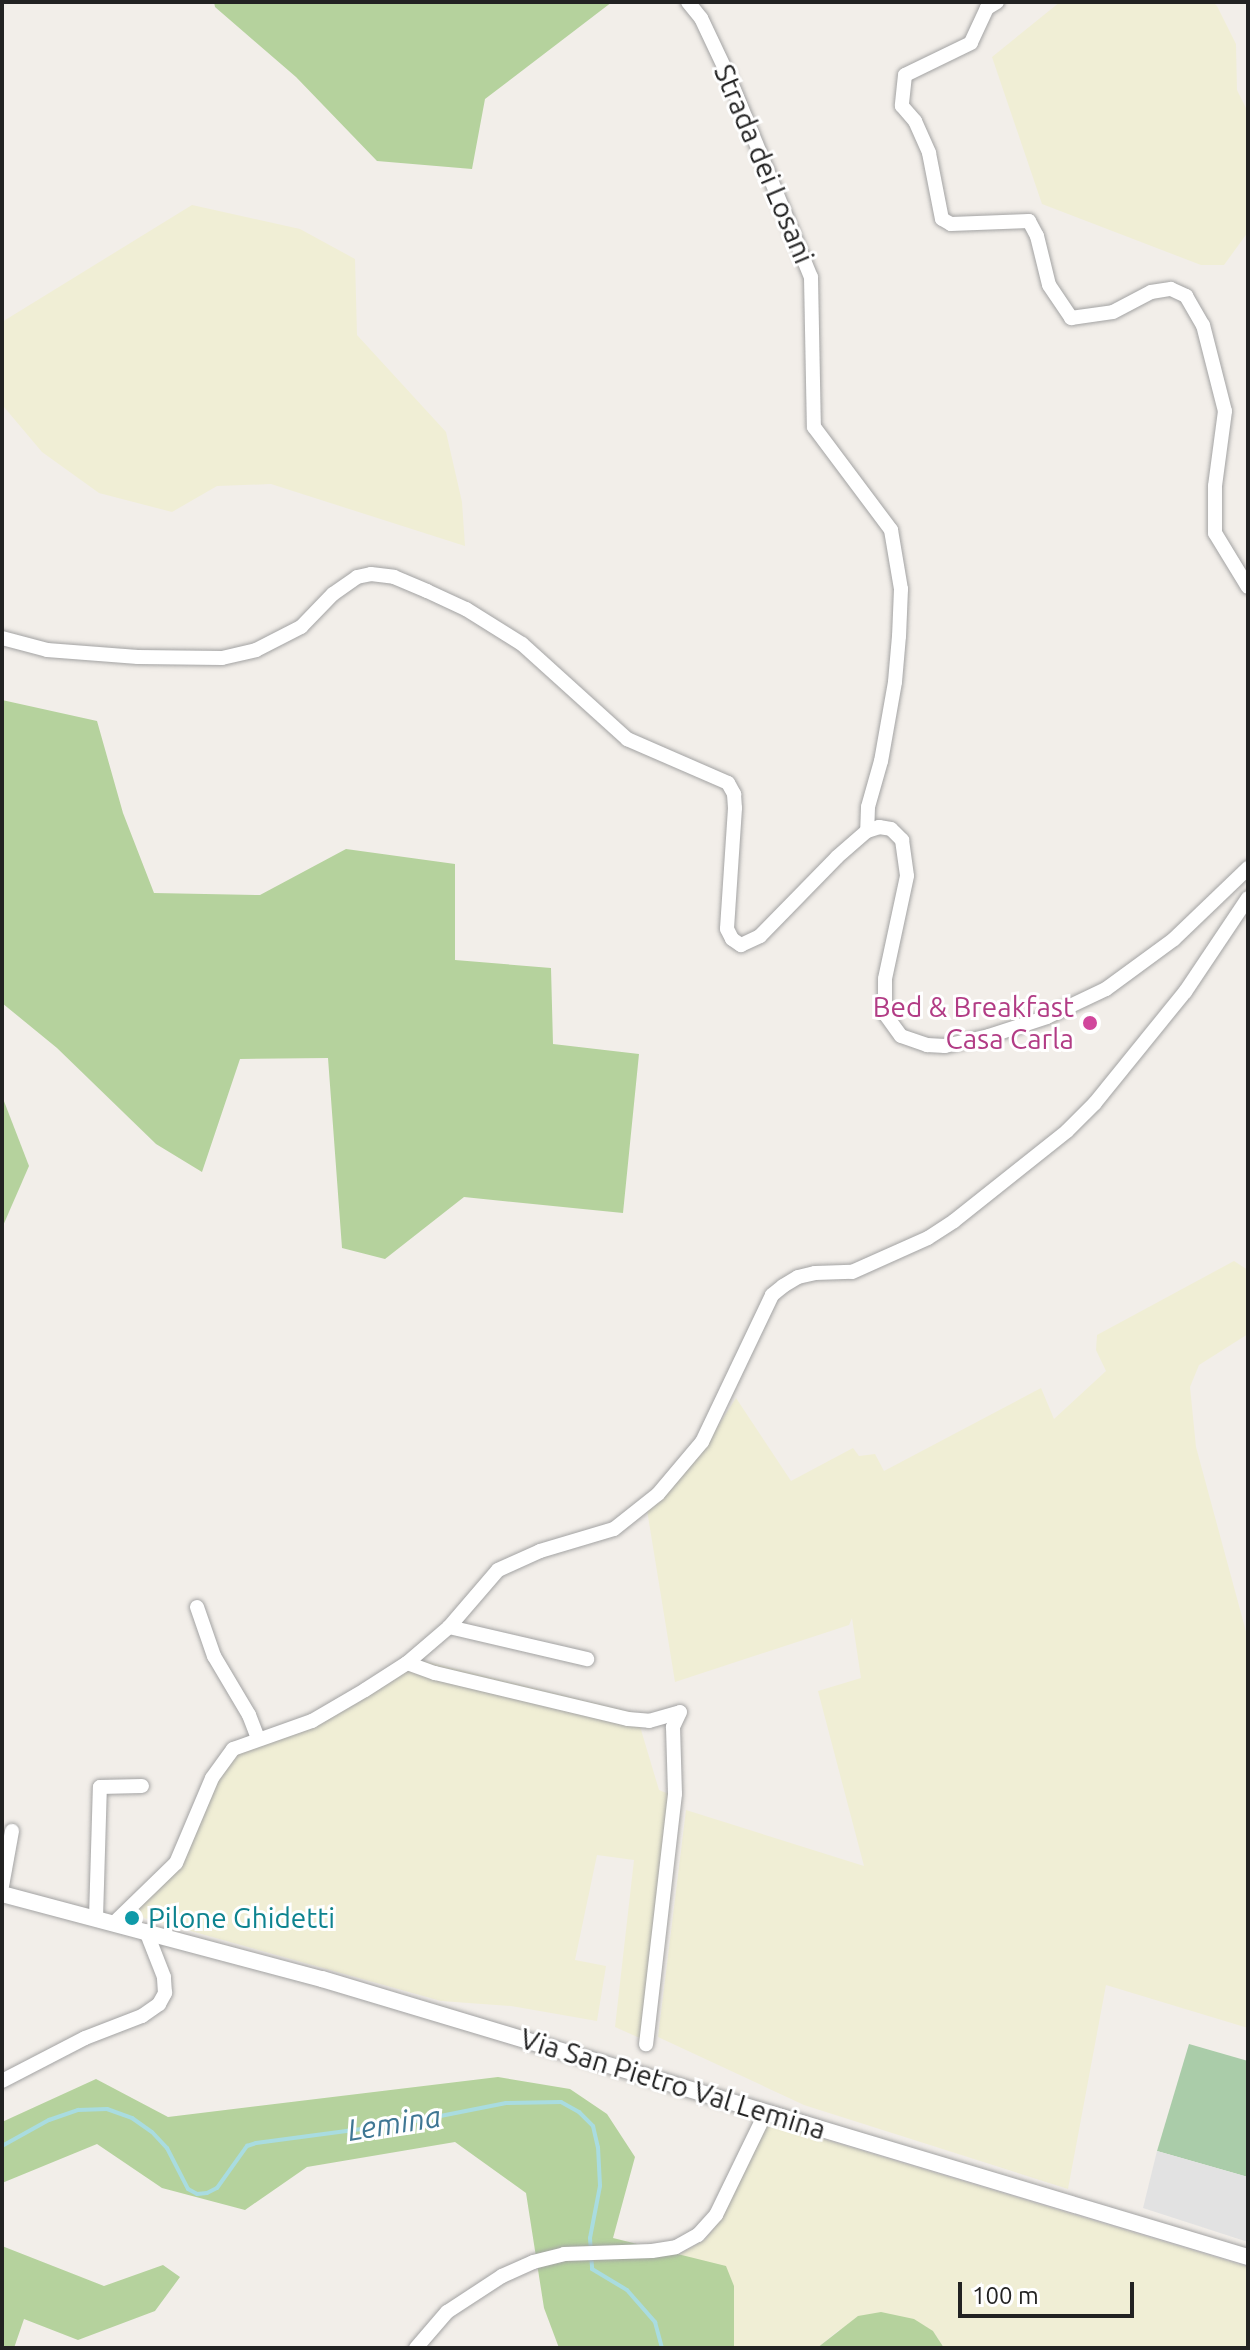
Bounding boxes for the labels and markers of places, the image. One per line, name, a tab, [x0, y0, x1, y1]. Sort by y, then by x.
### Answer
place label: Bed & Breakfast Casa Carla	[873, 990, 1074, 1056]
marker: Bed & Breakfast Casa Carla	[1081, 1014, 1099, 1032]
place label: Pilone Ghidetti	[148, 1901, 335, 1935]
marker: Pilone Ghidetti	[123, 1909, 141, 1927]

